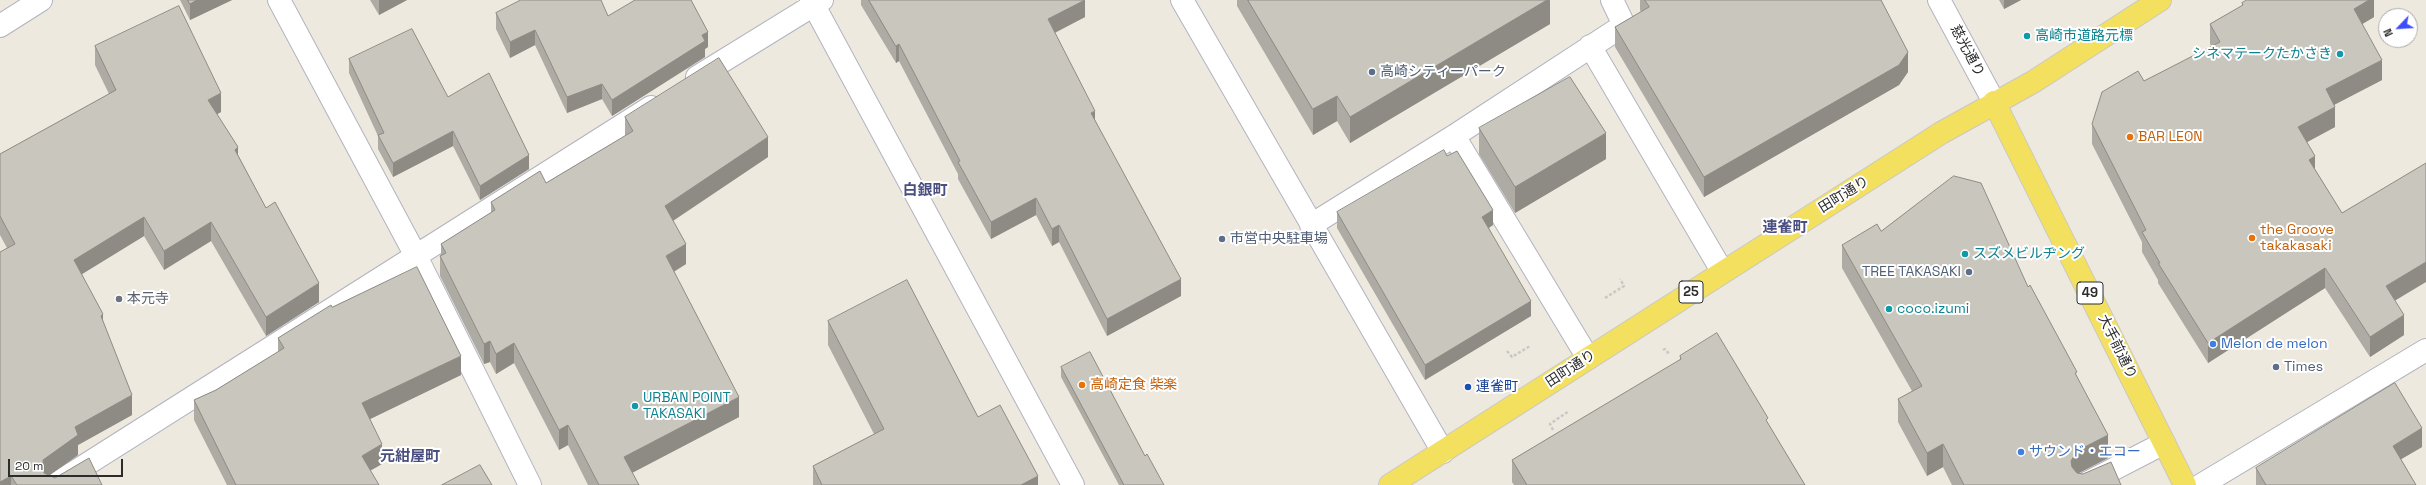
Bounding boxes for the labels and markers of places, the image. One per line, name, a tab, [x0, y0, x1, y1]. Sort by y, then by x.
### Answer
place label: 高崎市道路元標	[2035, 28, 2133, 44]
marker: 高崎市道路元標	[2022, 31, 2032, 41]
place label: シネマテークたかさき	[2192, 46, 2332, 62]
marker: シネマテークたかさき	[2335, 49, 2345, 59]
place label: 高崎シティーパーク	[1380, 64, 1506, 80]
marker: 高崎シティーパーク	[1367, 67, 1377, 77]
place label: BAR LEON	[2138, 129, 2203, 145]
marker: BAR LEON	[2125, 132, 2135, 142]
place label: the Groove takakasaki	[2260, 222, 2334, 254]
place label: 市営中央駐車場	[1230, 231, 1328, 247]
marker: the Groove takakasaki	[2247, 233, 2257, 243]
marker: 市営中央駐車場	[1217, 234, 1227, 244]
place label: スズメビルヂング	[1973, 246, 2085, 262]
marker: スズメビルヂング	[1960, 249, 1970, 259]
place label: TREE TAKASAKI	[1862, 264, 1961, 280]
marker: TREE TAKASAKI	[1964, 267, 1974, 277]
place label: 本元寺	[127, 291, 169, 307]
marker: 本元寺	[114, 294, 124, 304]
place label: coco.izumi	[1897, 301, 1969, 317]
marker: coco.izumi	[1884, 304, 1894, 314]
place label: Melon de melon	[2221, 336, 2328, 352]
marker: Melon de melon	[2208, 339, 2218, 349]
place label: Times	[2284, 359, 2323, 375]
marker: Times	[2271, 362, 2281, 372]
place label: 高崎定食 柴楽	[1090, 377, 1178, 393]
place label: 連雀町	[1476, 379, 1518, 395]
marker: 高崎定食 柴楽	[1077, 380, 1087, 390]
marker: 連雀町	[1463, 382, 1473, 392]
place label: URBAN POINT TAKASAKI	[643, 390, 731, 422]
marker: URBAN POINT TAKASAKI	[630, 401, 640, 411]
place label: サウンド・エコー	[2029, 444, 2141, 460]
marker: サウンド・エコー	[2016, 447, 2026, 457]

